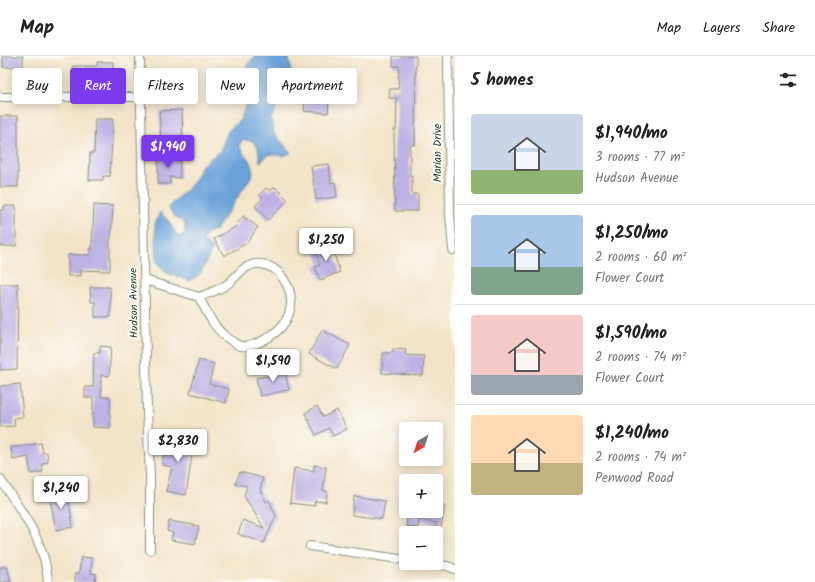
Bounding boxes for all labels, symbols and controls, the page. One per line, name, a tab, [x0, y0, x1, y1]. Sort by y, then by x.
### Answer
text: Map	[20, 13, 54, 43]
text: Map	[657, 17, 681, 39]
text: Layers	[703, 17, 741, 39]
text: Share	[763, 17, 795, 39]
text: 5 homes	[471, 67, 534, 94]
chip: Buy	[12, 68, 62, 104]
chip: Rent	[70, 68, 126, 104]
chip: Filters	[134, 68, 198, 104]
chip: New	[206, 68, 259, 104]
chip: Apartment	[267, 68, 357, 104]
icon: filters	[777, 69, 799, 91]
text: $1,940/mo	[595, 120, 668, 147]
street label: Marian Drive	[429, 124, 447, 182]
icon: home	[503, 130, 551, 178]
pin: $1,940	[135, 135, 201, 169]
text: $1,940	[150, 137, 186, 158]
text: 3 rooms · 77 m²	[595, 147, 685, 168]
text: Hudson Avenue	[595, 168, 678, 189]
text: $1,250/mo	[595, 220, 668, 247]
pin: $1,250	[293, 228, 359, 262]
text: $1,250	[308, 230, 344, 251]
icon: home	[503, 231, 551, 279]
text: 2 rooms · 60 m²	[595, 247, 687, 268]
street label: Hudson Avenue	[124, 268, 144, 338]
text: Flower Court	[595, 268, 664, 289]
text: $1,590/mo	[595, 320, 667, 347]
icon: home	[503, 331, 551, 379]
text: 2 rooms · 74 m²	[595, 347, 686, 368]
pin: $1,590	[240, 349, 306, 383]
text: $1,590	[256, 351, 290, 372]
text: Flower Court	[595, 368, 664, 389]
text: $1,240/mo	[595, 420, 669, 447]
north arrow	[399, 422, 443, 466]
map controls	[399, 422, 443, 570]
pin: $2,830	[145, 429, 211, 463]
text: $2,830	[158, 431, 198, 452]
icon: home	[503, 431, 551, 479]
text: 2 rooms · 74 m²	[595, 447, 686, 468]
text: Penwood Road	[595, 468, 673, 489]
button: +	[399, 474, 443, 518]
pin: $1,240	[28, 476, 94, 510]
text: $1,240	[43, 478, 79, 499]
button: −	[399, 526, 443, 570]

